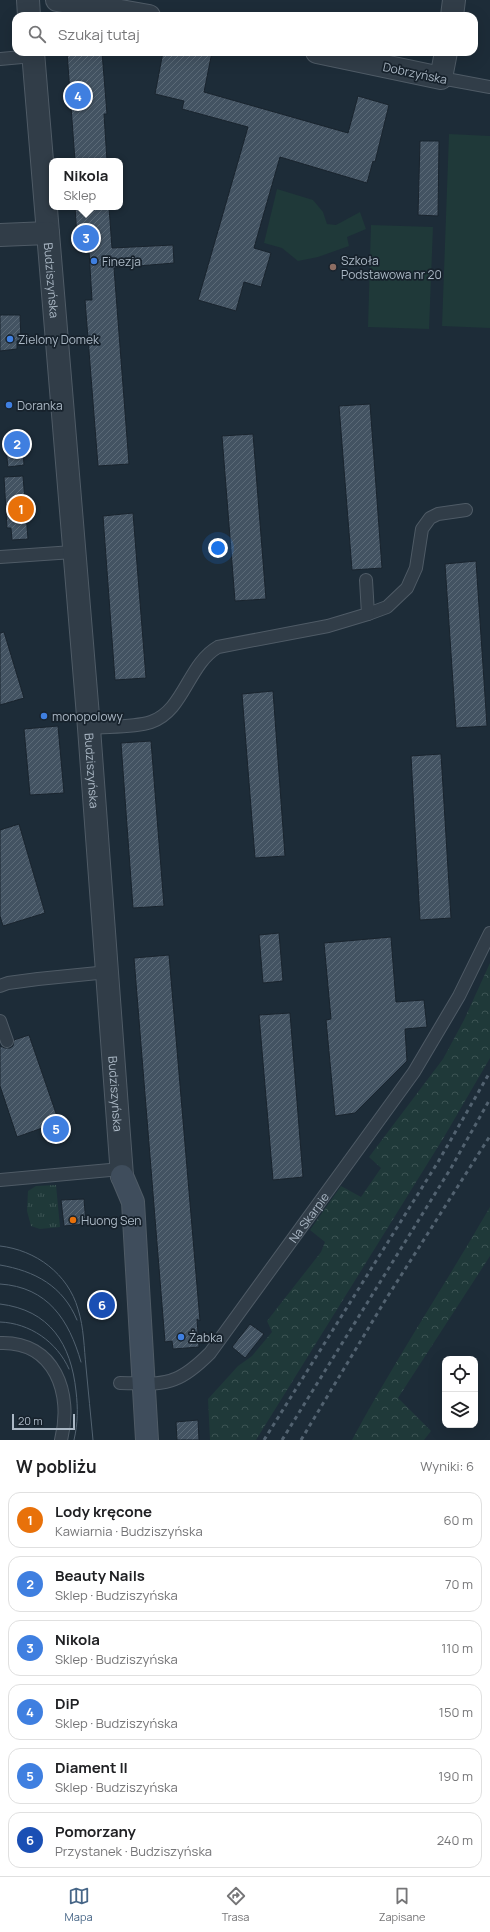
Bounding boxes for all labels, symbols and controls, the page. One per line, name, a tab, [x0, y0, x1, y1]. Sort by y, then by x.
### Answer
search box	[12, 12, 478, 56]
icon: search	[26, 23, 48, 45]
text: Szukaj tutaj	[58, 24, 140, 45]
street label: Dobrzyńska	[381, 58, 449, 88]
pin: 4	[65, 81, 91, 111]
popup	[49, 158, 123, 210]
text: Nikola	[63, 165, 109, 186]
text: Sklep	[63, 186, 96, 204]
pin: 3	[73, 223, 99, 253]
street label: Budziszyńska	[40, 242, 64, 319]
place label: Szkoła Podstawowa nr 20	[341, 252, 442, 283]
place label: Finezja	[102, 253, 141, 270]
marker: Finezja	[89, 256, 99, 266]
marker: Szkoła Podstawowa nr 20	[328, 262, 338, 272]
place label: Zielony Domek	[18, 331, 100, 348]
marker: Zielony Domek	[5, 334, 15, 344]
place label: Doranka	[17, 397, 63, 414]
marker: Doranka	[4, 400, 14, 410]
pin: 2	[4, 429, 30, 459]
pin: 1	[8, 494, 34, 524]
your location	[208, 538, 228, 558]
place label: monopolowy	[52, 708, 123, 725]
marker: monopolowy	[39, 711, 49, 721]
street label: Budziszyńska	[81, 732, 103, 809]
street label: Budziszyńska	[105, 1055, 127, 1132]
pin: 5	[43, 1114, 69, 1144]
street label: Na Skarpie	[284, 1189, 333, 1246]
place label: Huong Sen	[81, 1212, 141, 1229]
marker: Huong Sen	[68, 1215, 78, 1225]
pin: 6	[89, 1290, 115, 1320]
place label: Żabka	[189, 1329, 223, 1346]
marker: Żabka	[176, 1332, 186, 1342]
map controls	[442, 1356, 478, 1428]
button: locate	[442, 1356, 478, 1392]
button: layers	[442, 1392, 478, 1428]
scale bar	[12, 1412, 75, 1431]
text: 20 m	[18, 1413, 43, 1428]
text: W pobliżu	[16, 1455, 97, 1478]
text: Wyniki: 6	[420, 1457, 474, 1475]
text: Lody kręcone	[55, 1501, 152, 1522]
text: 1	[27, 1511, 33, 1529]
text: 60 m	[443, 1511, 473, 1529]
text: Kawiarnia · Budziszyńska	[55, 1522, 203, 1540]
text: Beauty Nails	[55, 1565, 145, 1586]
text: 2	[26, 1575, 34, 1593]
text: 70 m	[445, 1575, 473, 1593]
text: Sklep · Budziszyńska	[55, 1586, 178, 1604]
text: Nikola	[55, 1629, 100, 1650]
text: 3	[26, 1639, 34, 1657]
text: 110 m	[441, 1639, 473, 1657]
text: Sklep · Budziszyńska	[55, 1650, 178, 1668]
text: DiP	[55, 1693, 79, 1714]
text: 4	[26, 1703, 34, 1721]
text: 150 m	[439, 1703, 473, 1721]
text: Sklep · Budziszyńska	[55, 1714, 178, 1732]
text: Diament II	[55, 1757, 128, 1778]
text: 5	[26, 1767, 34, 1785]
text: 190 m	[438, 1767, 473, 1785]
text: Sklep · Budziszyńska	[55, 1778, 178, 1796]
text: Pomorzany	[55, 1821, 136, 1842]
text: 6	[26, 1831, 34, 1849]
text: 240 m	[437, 1831, 473, 1849]
text: Przystanek · Budziszyńska	[55, 1842, 212, 1860]
tab: Mapa	[65, 1885, 93, 1924]
tab: Trasa	[222, 1885, 249, 1924]
tab: Zapisane	[379, 1885, 425, 1924]

